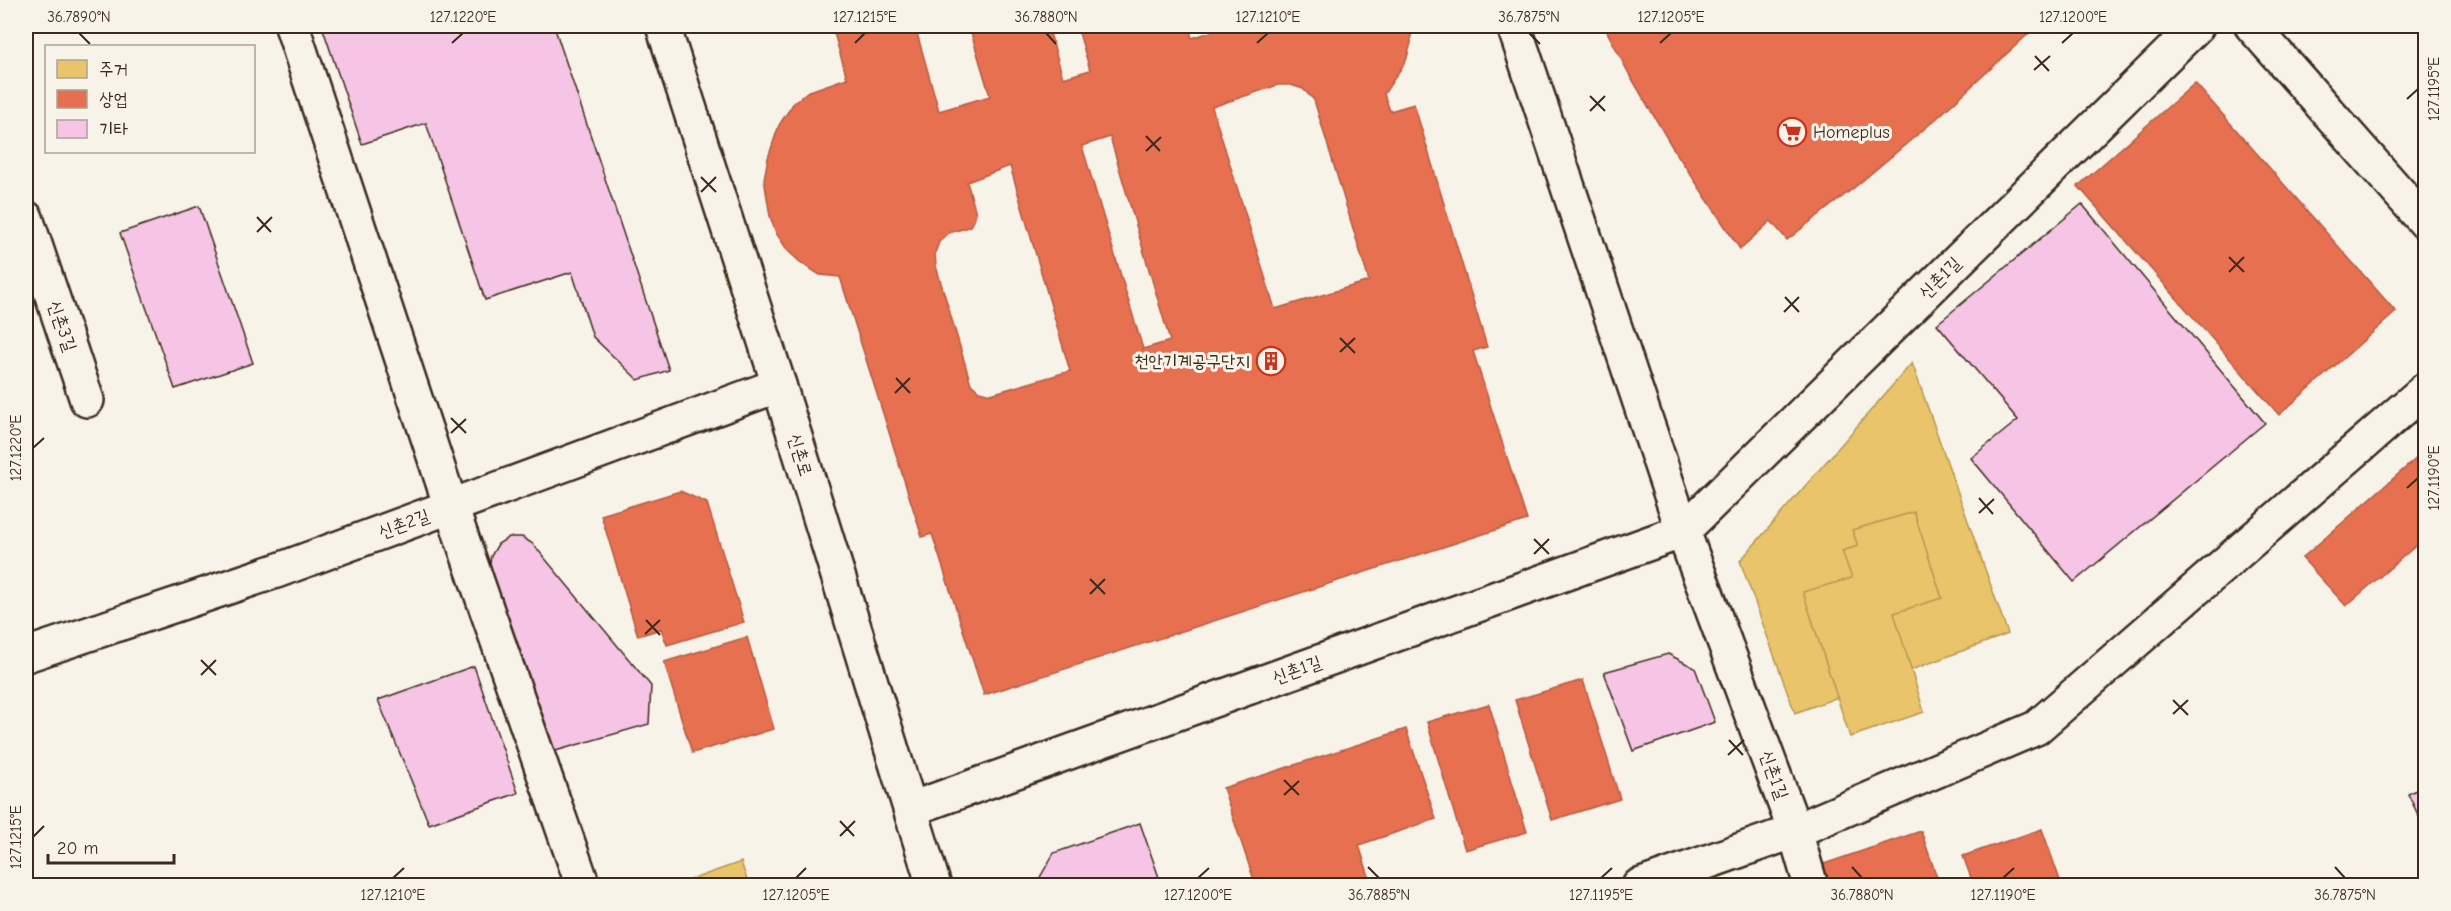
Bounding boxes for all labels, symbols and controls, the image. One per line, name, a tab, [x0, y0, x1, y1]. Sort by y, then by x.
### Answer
text: 36.7890°N	[47, 8, 111, 26]
text: 127.1220°E	[430, 8, 496, 26]
text: 127.1215°E	[833, 8, 897, 26]
text: 36.7880°N	[1014, 8, 1078, 26]
text: 127.1210°E	[1236, 8, 1300, 26]
text: 36.7875°N	[1498, 8, 1560, 26]
text: 127.1205°E	[1638, 8, 1704, 26]
text: 127.1200°E	[2039, 8, 2107, 26]
legend	[45, 45, 255, 153]
text: 127.1195°E	[2425, 57, 2443, 121]
text: 주거	[99, 59, 128, 80]
text: 상업	[99, 89, 128, 110]
supermarket icon: Homeplus	[1776, 116, 1808, 148]
text: 기타	[99, 119, 128, 140]
place label: Homeplus	[1813, 122, 1890, 143]
street label: 신촌1길	[1915, 252, 1966, 303]
street label: 신촌3길	[44, 298, 81, 355]
building icon: 천안기계공구단지	[1255, 345, 1287, 377]
place label: 천안기계공구단지	[1134, 351, 1250, 372]
text: 127.1220°E	[7, 415, 25, 481]
street label: 신촌로	[784, 431, 816, 479]
text: 127.1190°E	[2425, 446, 2443, 510]
street label: 신촌2길	[376, 505, 433, 543]
street label: 신촌1길	[1270, 651, 1325, 689]
street label: 신촌1길	[1755, 748, 1793, 803]
text: 127.1215°E	[7, 805, 25, 869]
scale bar	[48, 827, 174, 865]
text: 20 m	[57, 838, 98, 859]
text: 127.1210°E	[361, 886, 425, 904]
text: 127.1205°E	[763, 886, 829, 904]
text: 127.1200°E	[1164, 886, 1232, 904]
text: 36.7885°N	[1348, 886, 1410, 904]
text: 127.1195°E	[1569, 886, 1633, 904]
text: 36.7880°N	[1830, 886, 1894, 904]
text: 127.1190°E	[1971, 886, 2035, 904]
text: 36.7875°N	[2314, 886, 2376, 904]

